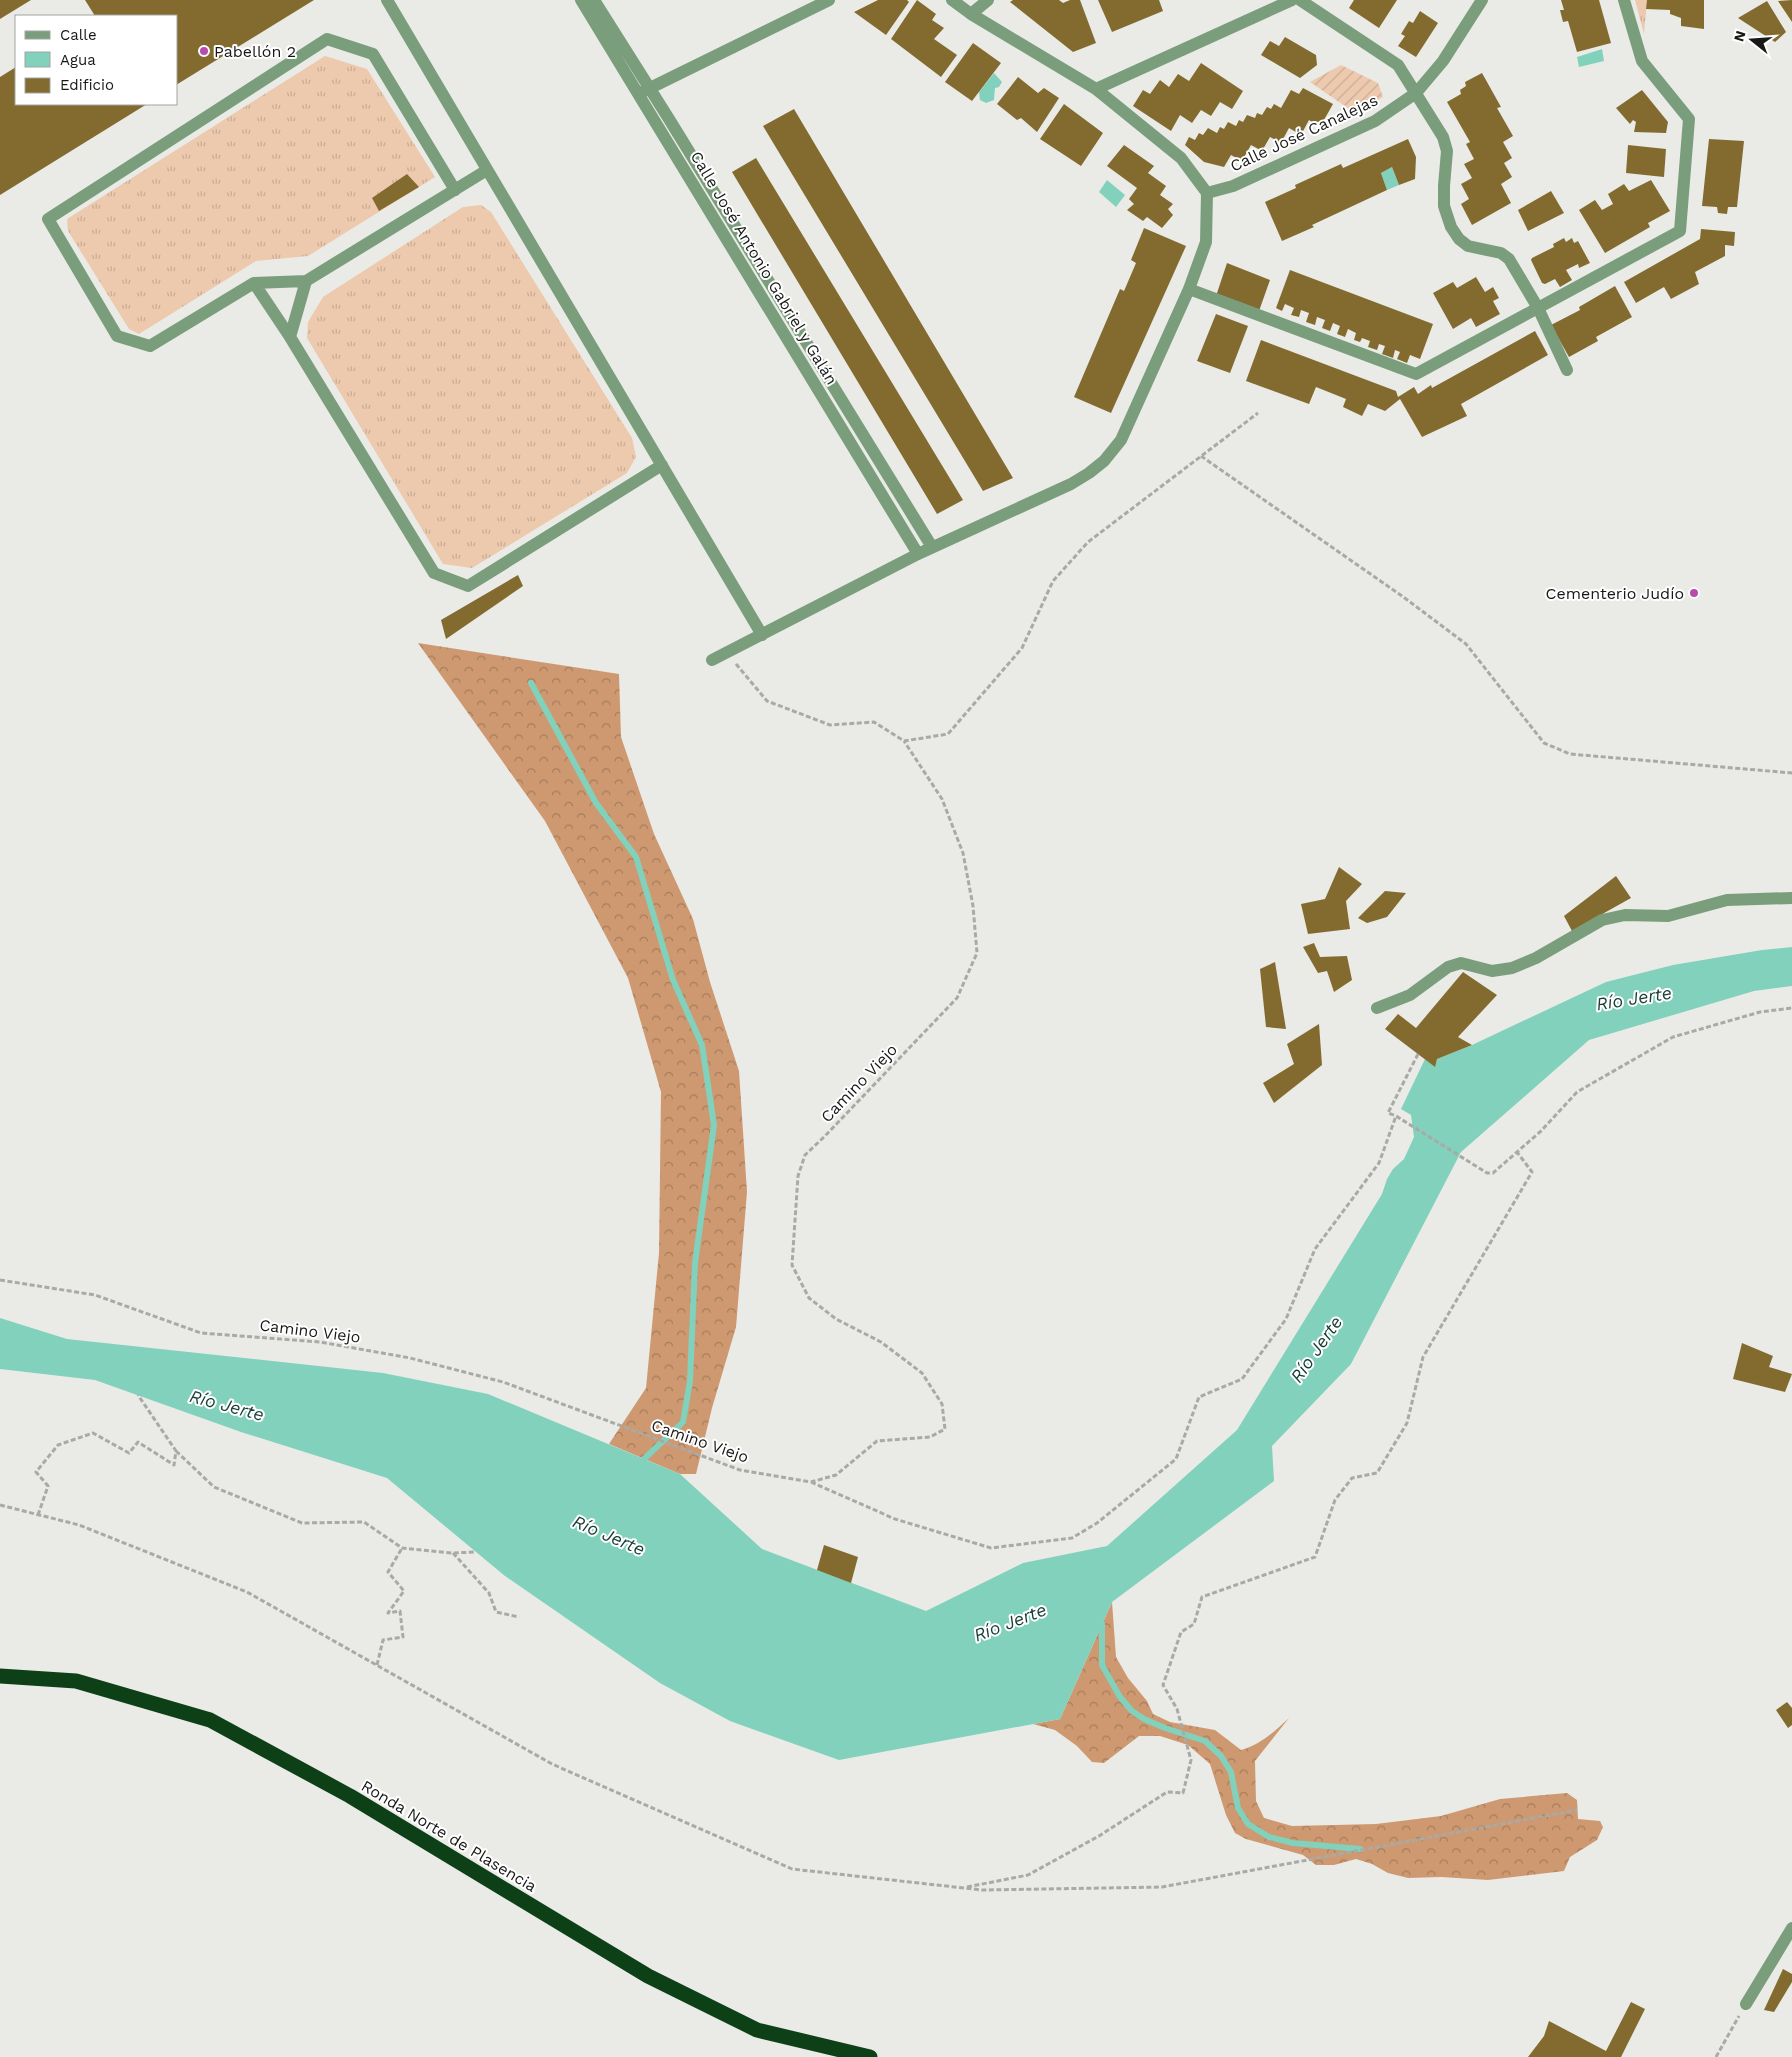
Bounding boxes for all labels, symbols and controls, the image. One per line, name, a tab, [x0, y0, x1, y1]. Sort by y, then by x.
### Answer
legend	[15, 15, 178, 105]
north arrow	[1727, 15, 1777, 65]
text: Calle	[60, 26, 97, 44]
text: N	[1730, 29, 1749, 43]
place label: Pabellón 2	[214, 42, 296, 61]
marker: Pabellón 2	[198, 45, 210, 57]
text: Agua	[60, 51, 96, 69]
text: Edificio	[60, 76, 114, 94]
street label: Calle José Canalejas	[1227, 90, 1381, 176]
street label: Calle José Antonio Gabriel y Galán	[687, 148, 841, 388]
place label: Cementerio Judío	[1545, 584, 1684, 603]
marker: Cementerio Judío	[1688, 587, 1700, 599]
water label: Río Jerte	[1595, 982, 1673, 1014]
street label: Camino Viejo	[817, 1040, 901, 1126]
water label: Río Jerte	[1285, 1312, 1347, 1386]
street label: Camino Viejo	[258, 1315, 362, 1347]
water label: Río Jerte	[187, 1385, 267, 1425]
street label: Camino Viejo	[649, 1415, 751, 1467]
water label: Río Jerte	[570, 1510, 648, 1560]
water label: Río Jerte	[971, 1599, 1049, 1645]
street label: Ronda Norte de Plasencia	[358, 1776, 540, 1896]

